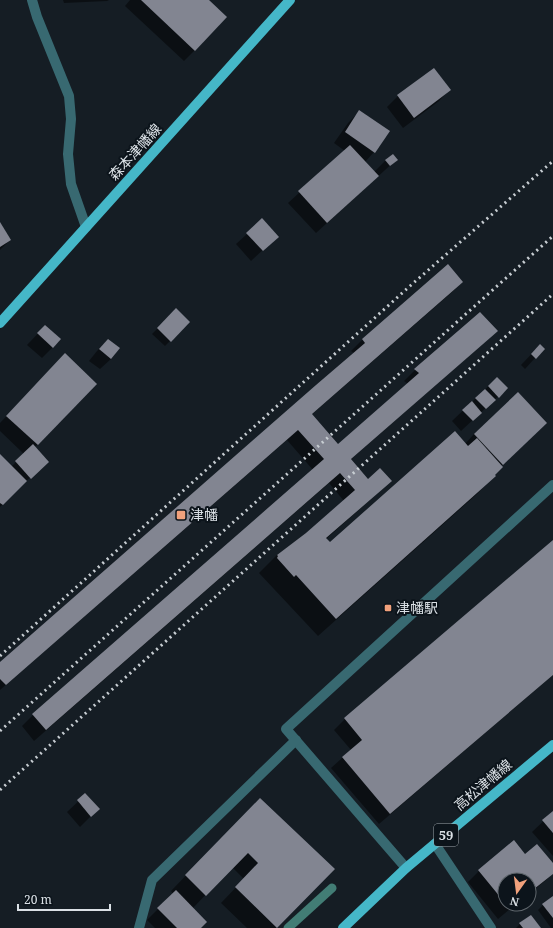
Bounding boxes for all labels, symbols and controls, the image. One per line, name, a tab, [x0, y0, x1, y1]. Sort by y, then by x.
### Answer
street label: 森本津幡線	[104, 119, 165, 184]
place label: 津幡	[190, 505, 218, 524]
marker: 津幡	[175, 509, 187, 521]
place label: 津幡駅	[396, 598, 438, 617]
marker: 津幡駅	[383, 603, 393, 613]
street label: 高松津幡線	[450, 755, 516, 814]
road number: 59	[434, 824, 458, 846]
north arrow	[497, 872, 537, 912]
scale bar	[18, 886, 110, 912]
text: 20 m	[24, 891, 52, 908]
text: N	[508, 894, 520, 911]

